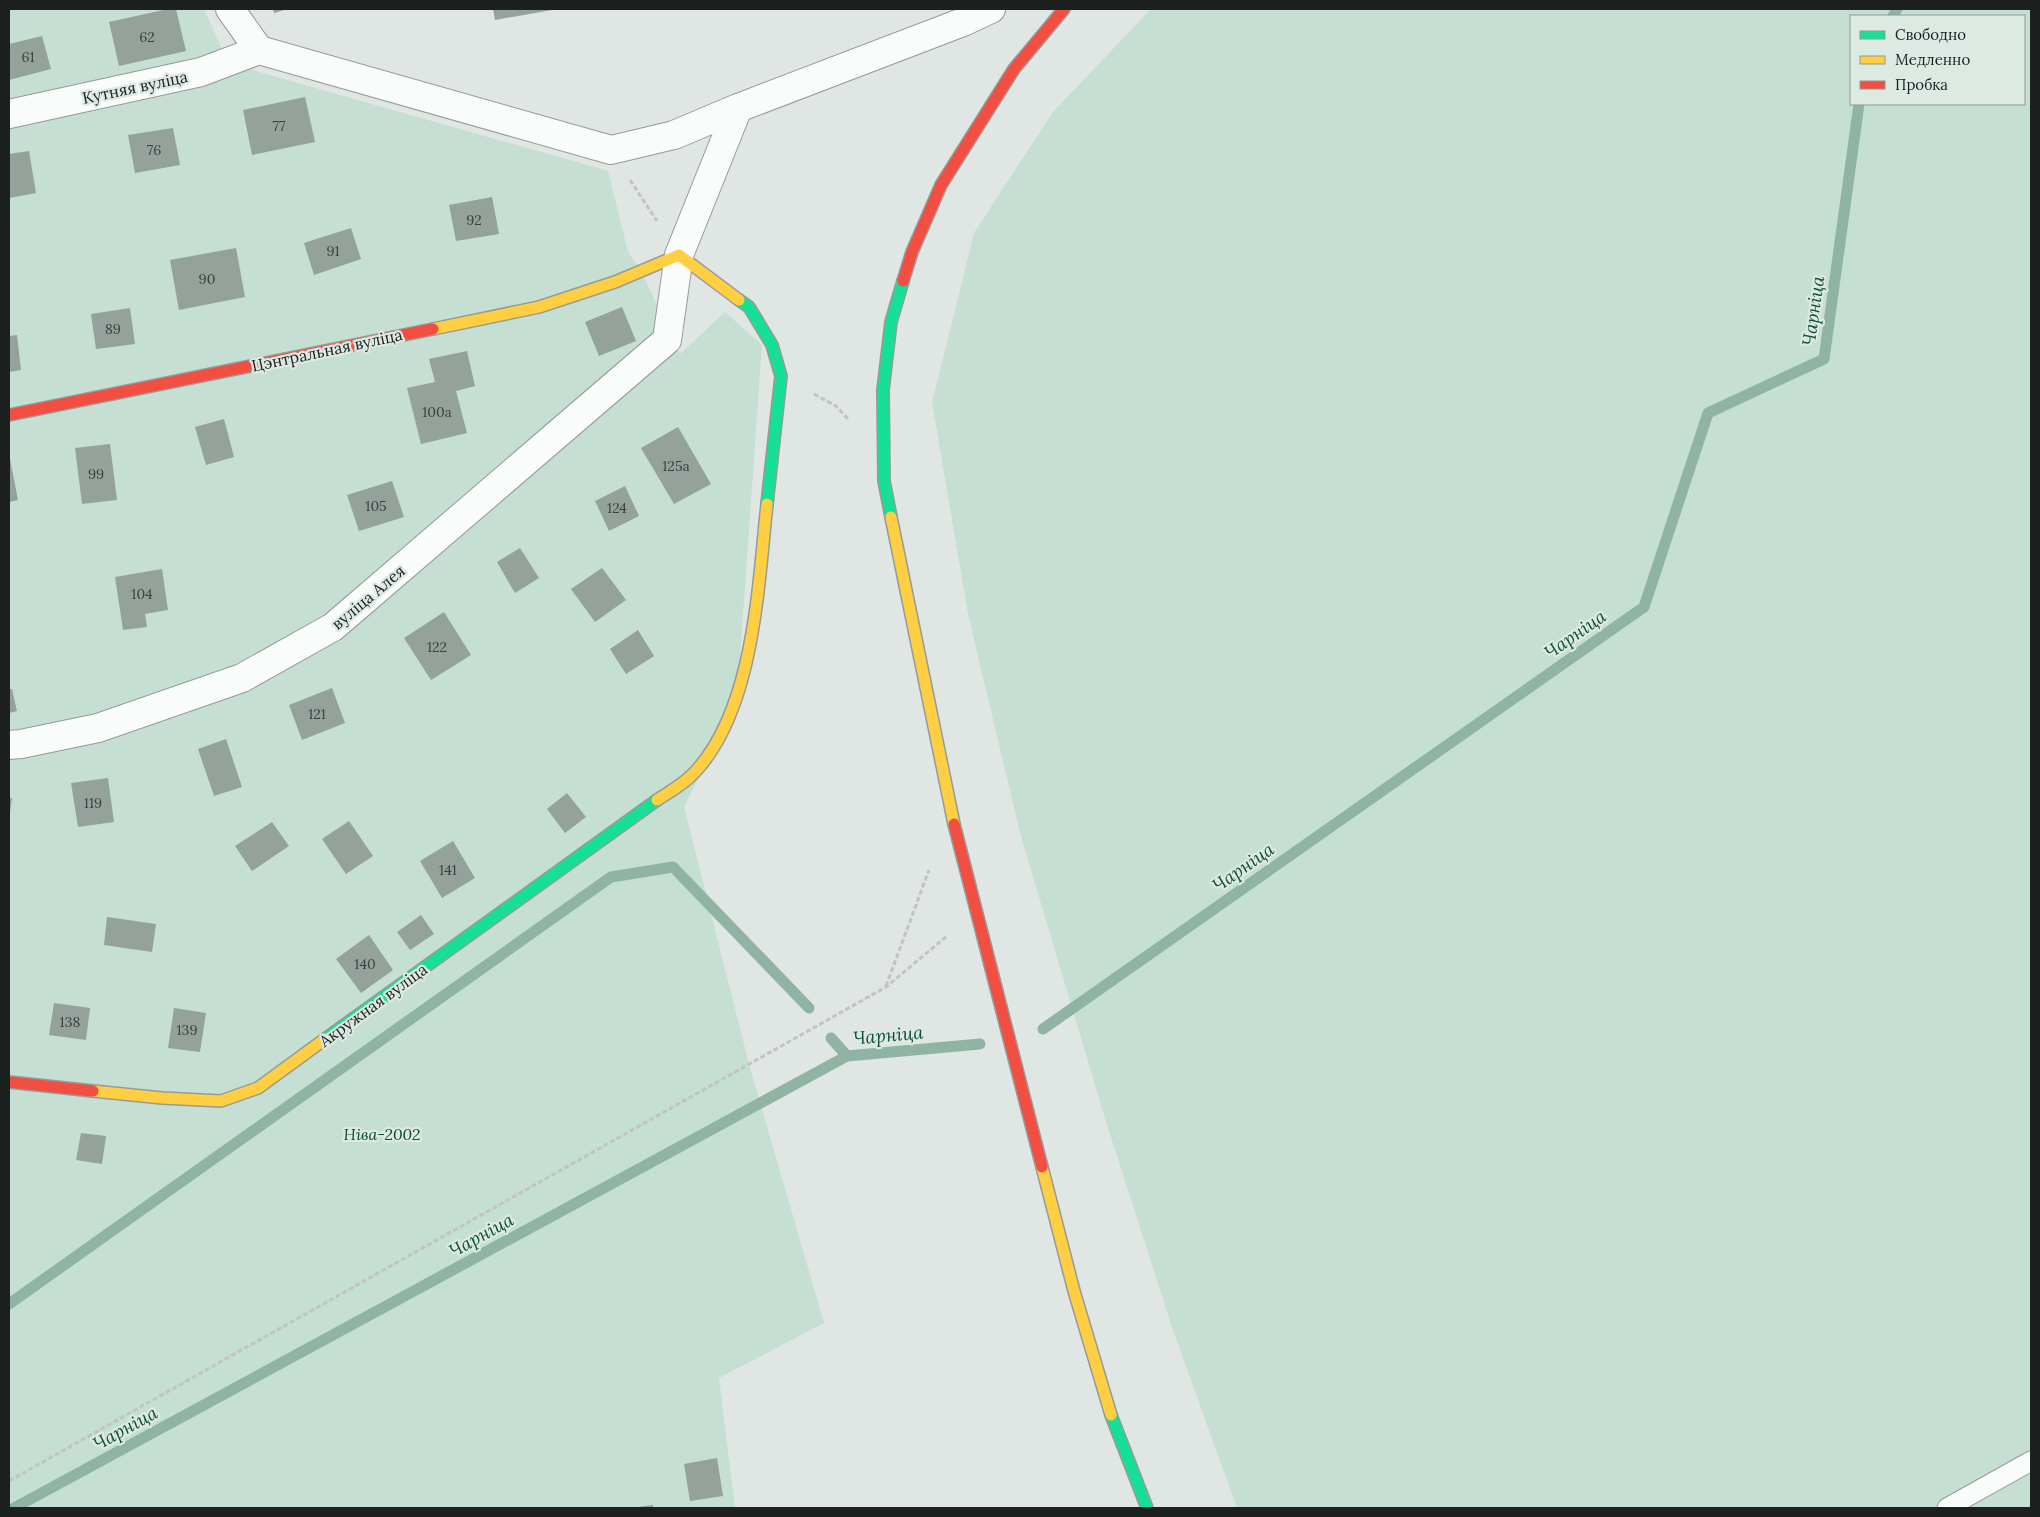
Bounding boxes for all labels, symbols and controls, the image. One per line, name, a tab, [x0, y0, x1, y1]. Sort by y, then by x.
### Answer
legend	[1850, 15, 2025, 105]
text: Свободно	[1895, 25, 1966, 44]
house number: 62	[139, 28, 155, 46]
house number: 61	[21, 48, 35, 66]
text: Медленно	[1895, 50, 1970, 69]
street label: Кутняя вуліца	[80, 66, 190, 108]
text: Пробка	[1895, 75, 1948, 94]
house number: 77	[273, 117, 286, 135]
house number: 76	[147, 141, 161, 159]
house number: 92	[466, 211, 482, 229]
house number: 91	[326, 242, 340, 260]
house number: 90	[199, 270, 215, 288]
water label: Чарніца	[1797, 275, 1829, 347]
house number: 89	[105, 320, 121, 338]
street label: Цэнтральная вуліца	[250, 324, 404, 376]
house number: 100а	[422, 403, 452, 421]
house number: 125а	[662, 457, 690, 475]
house number: 99	[88, 465, 104, 483]
house number: 105	[365, 497, 387, 515]
house number: 124	[607, 499, 627, 517]
street label: вуліца Алея	[327, 560, 409, 634]
house number: 104	[131, 585, 153, 603]
water label: Чарніца	[1540, 604, 1610, 664]
house number: 122	[427, 638, 447, 656]
house number: 121	[308, 705, 326, 723]
house number: 119	[84, 794, 102, 812]
water label: Чарніца	[1208, 837, 1278, 897]
house number: 141	[439, 861, 457, 879]
house number: 140	[354, 955, 376, 973]
street label: Акружная вуліца	[314, 959, 431, 1052]
house number: 138	[60, 1013, 81, 1031]
water label: Чарніца	[852, 1020, 924, 1050]
house number: 139	[177, 1021, 198, 1039]
park label: Ніва-2002	[344, 1124, 420, 1144]
water label: Чарніца	[445, 1208, 517, 1262]
water label: Чарніца	[89, 1401, 161, 1455]

